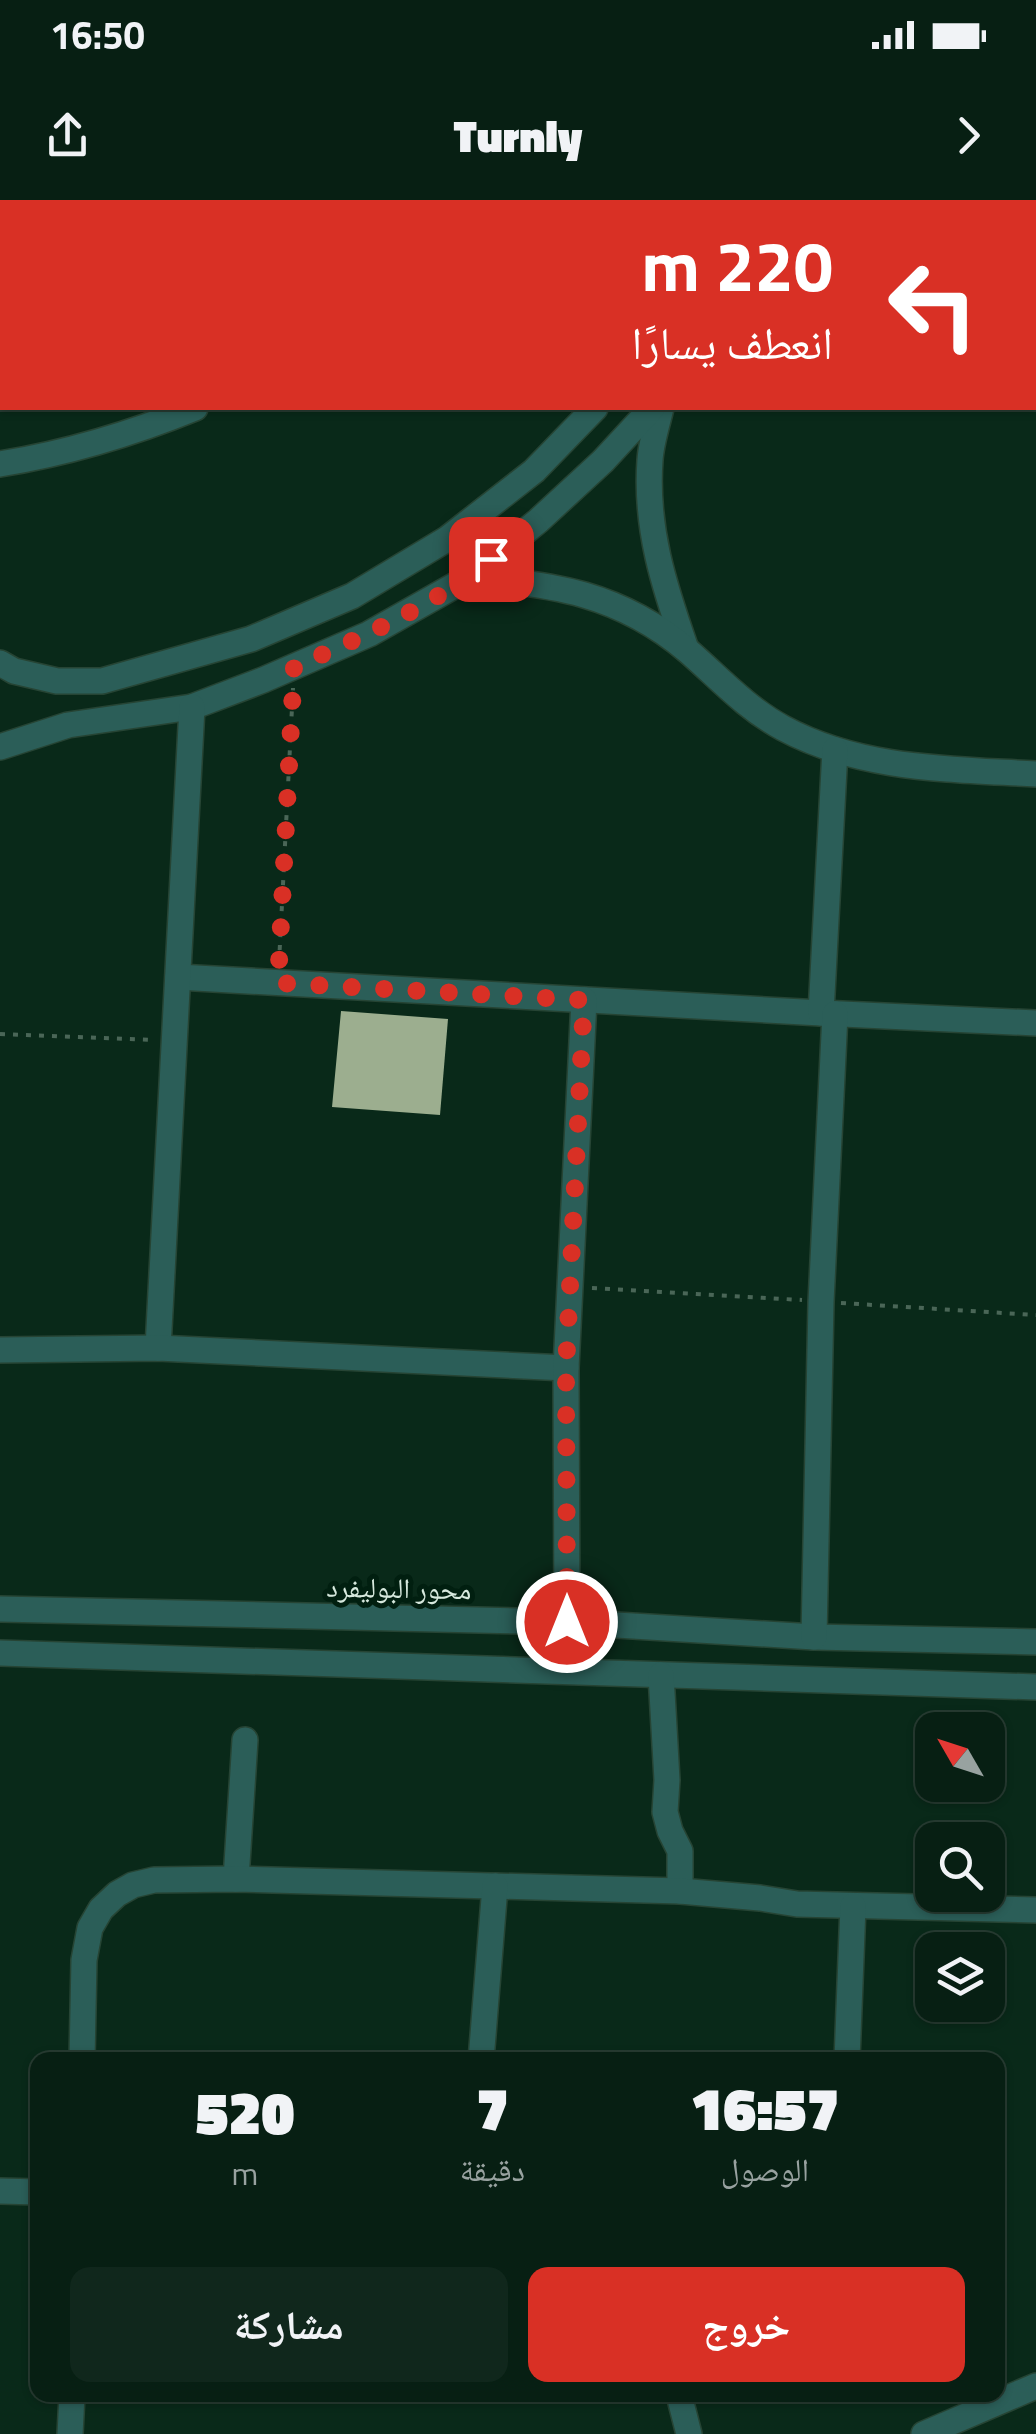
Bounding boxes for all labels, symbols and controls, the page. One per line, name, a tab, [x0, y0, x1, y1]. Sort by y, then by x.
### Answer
text: 16:50	[50, 6, 145, 64]
text: Turnly	[454, 101, 582, 169]
icon: share	[40, 108, 95, 163]
icon: forward	[941, 108, 996, 163]
text: 220 m	[641, 212, 833, 318]
icon: left	[868, 240, 998, 370]
text: انعطف يسارًا	[632, 308, 833, 376]
pin	[449, 517, 534, 602]
icon: arrive	[464, 532, 519, 587]
street label: محور البوليفرد	[326, 1565, 472, 1610]
position arrow	[515, 1570, 619, 1674]
north arrow	[915, 1712, 1005, 1802]
map controls	[915, 1712, 1005, 2022]
button: search	[915, 1822, 1005, 1912]
button: layers	[915, 1932, 1005, 2022]
text: 7	[476, 2062, 509, 2153]
text: 16:57	[690, 2062, 840, 2153]
text: 520	[195, 2066, 294, 2157]
text: دقيقة	[460, 2145, 525, 2193]
text: الوصول	[721, 2145, 809, 2193]
text: m	[232, 2149, 258, 2197]
button: مشاركة	[70, 2267, 508, 2382]
button: خروج	[528, 2267, 965, 2382]

